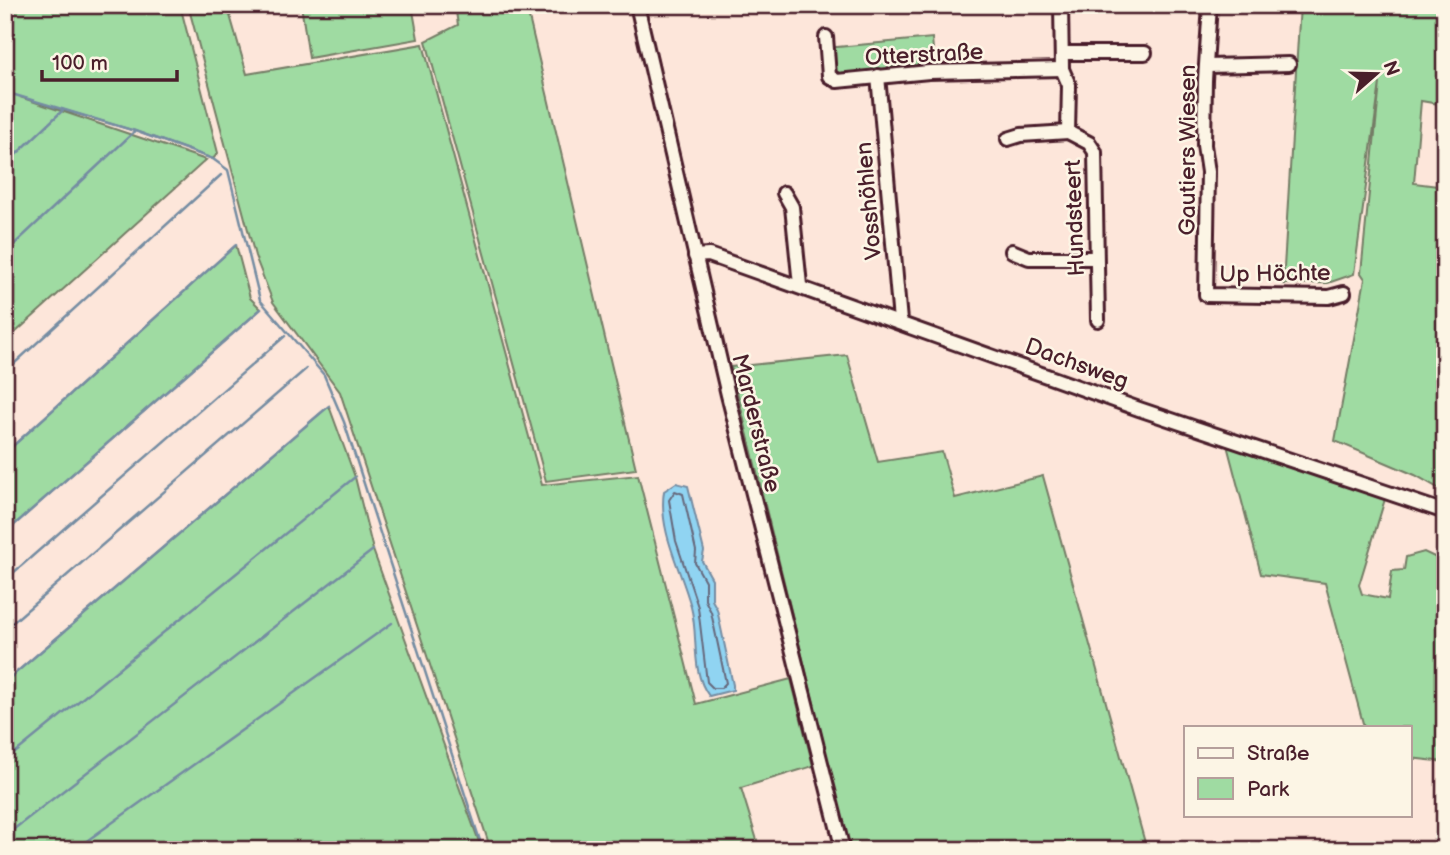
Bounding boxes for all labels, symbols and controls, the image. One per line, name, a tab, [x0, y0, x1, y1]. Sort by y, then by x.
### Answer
scale bar	[42, 38, 177, 82]
street label: Otterstraße	[864, 38, 984, 72]
north arrow	[1342, 38, 1412, 108]
text: 100 m	[52, 51, 108, 76]
text: N	[1377, 58, 1404, 79]
street label: Gautiers Wiesen	[1174, 64, 1202, 236]
street label: Vosshöhlen	[850, 141, 888, 261]
street label: Hundsteert	[1059, 159, 1091, 277]
street label: Up Höchte	[1219, 259, 1331, 289]
street label: Dachsweg	[1021, 332, 1132, 396]
street label: Marderstraße	[725, 351, 787, 495]
legend	[1184, 726, 1412, 816]
text: Straße	[1247, 741, 1309, 766]
text: Park	[1247, 777, 1290, 802]

